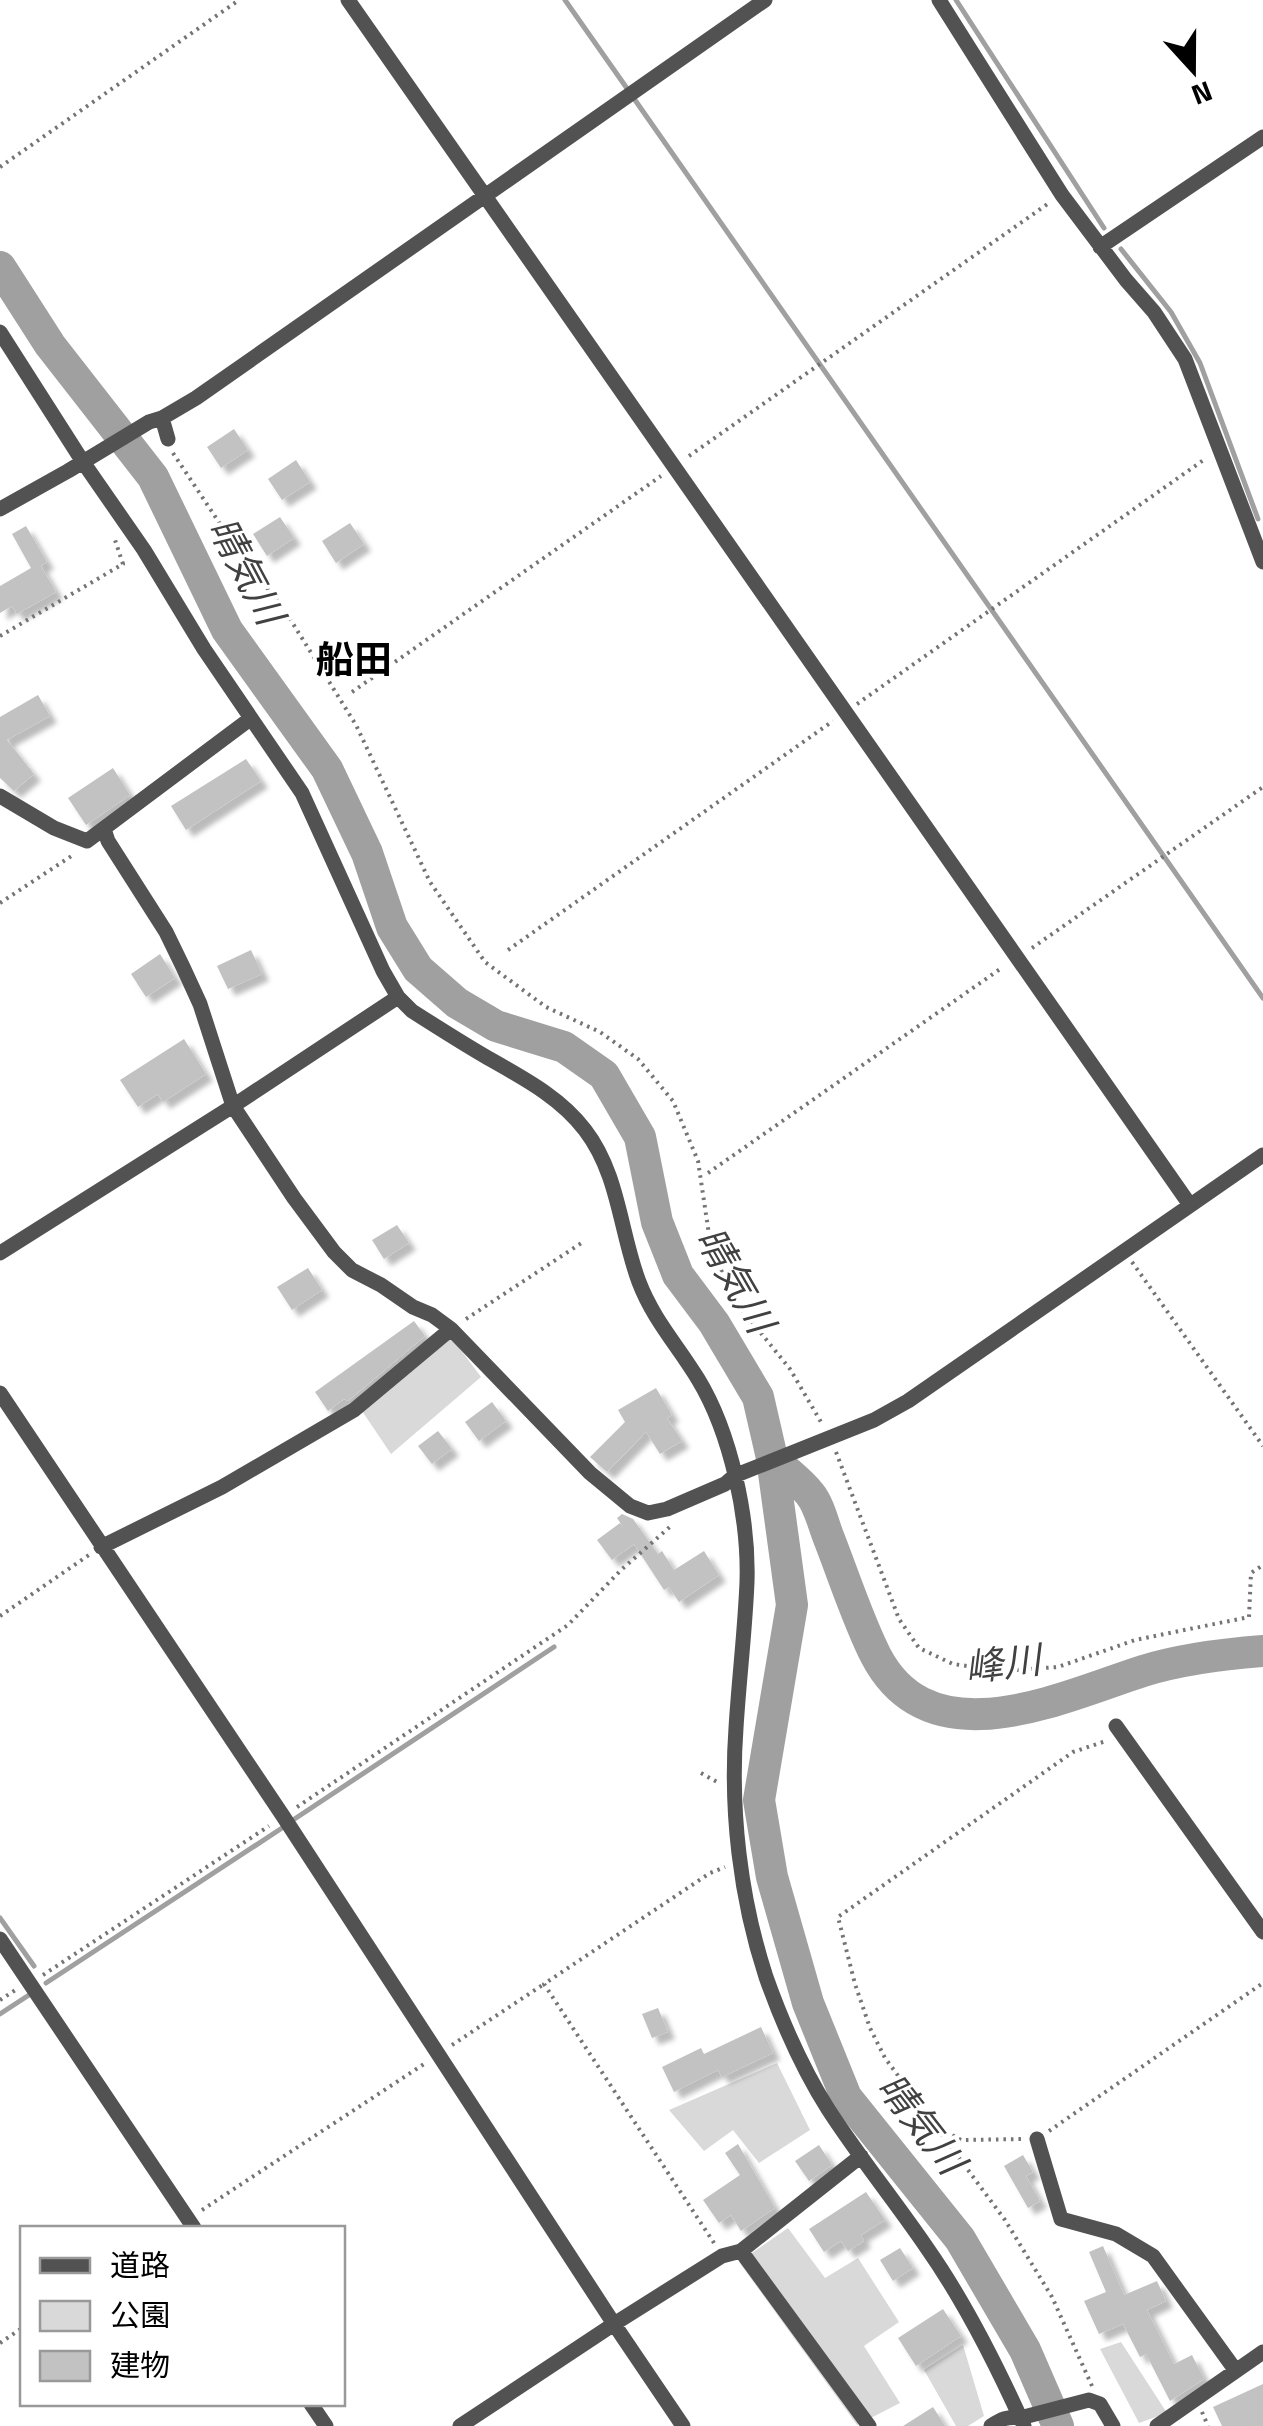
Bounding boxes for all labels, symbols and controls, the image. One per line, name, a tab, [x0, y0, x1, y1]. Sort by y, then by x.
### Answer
north arrow	[1143, 20, 1243, 120]
text: N	[1185, 70, 1219, 117]
water label: 晴気川	[195, 507, 301, 638]
district label: 船田	[316, 630, 392, 688]
water label: 晴気川	[682, 1216, 791, 1347]
water label: 峰川	[962, 1629, 1048, 1696]
water label: 晴気川	[864, 2061, 982, 2189]
legend	[20, 2226, 345, 2406]
text: 道路	[110, 2242, 170, 2288]
text: 公園	[110, 2292, 170, 2338]
text: 建物	[110, 2342, 170, 2388]

